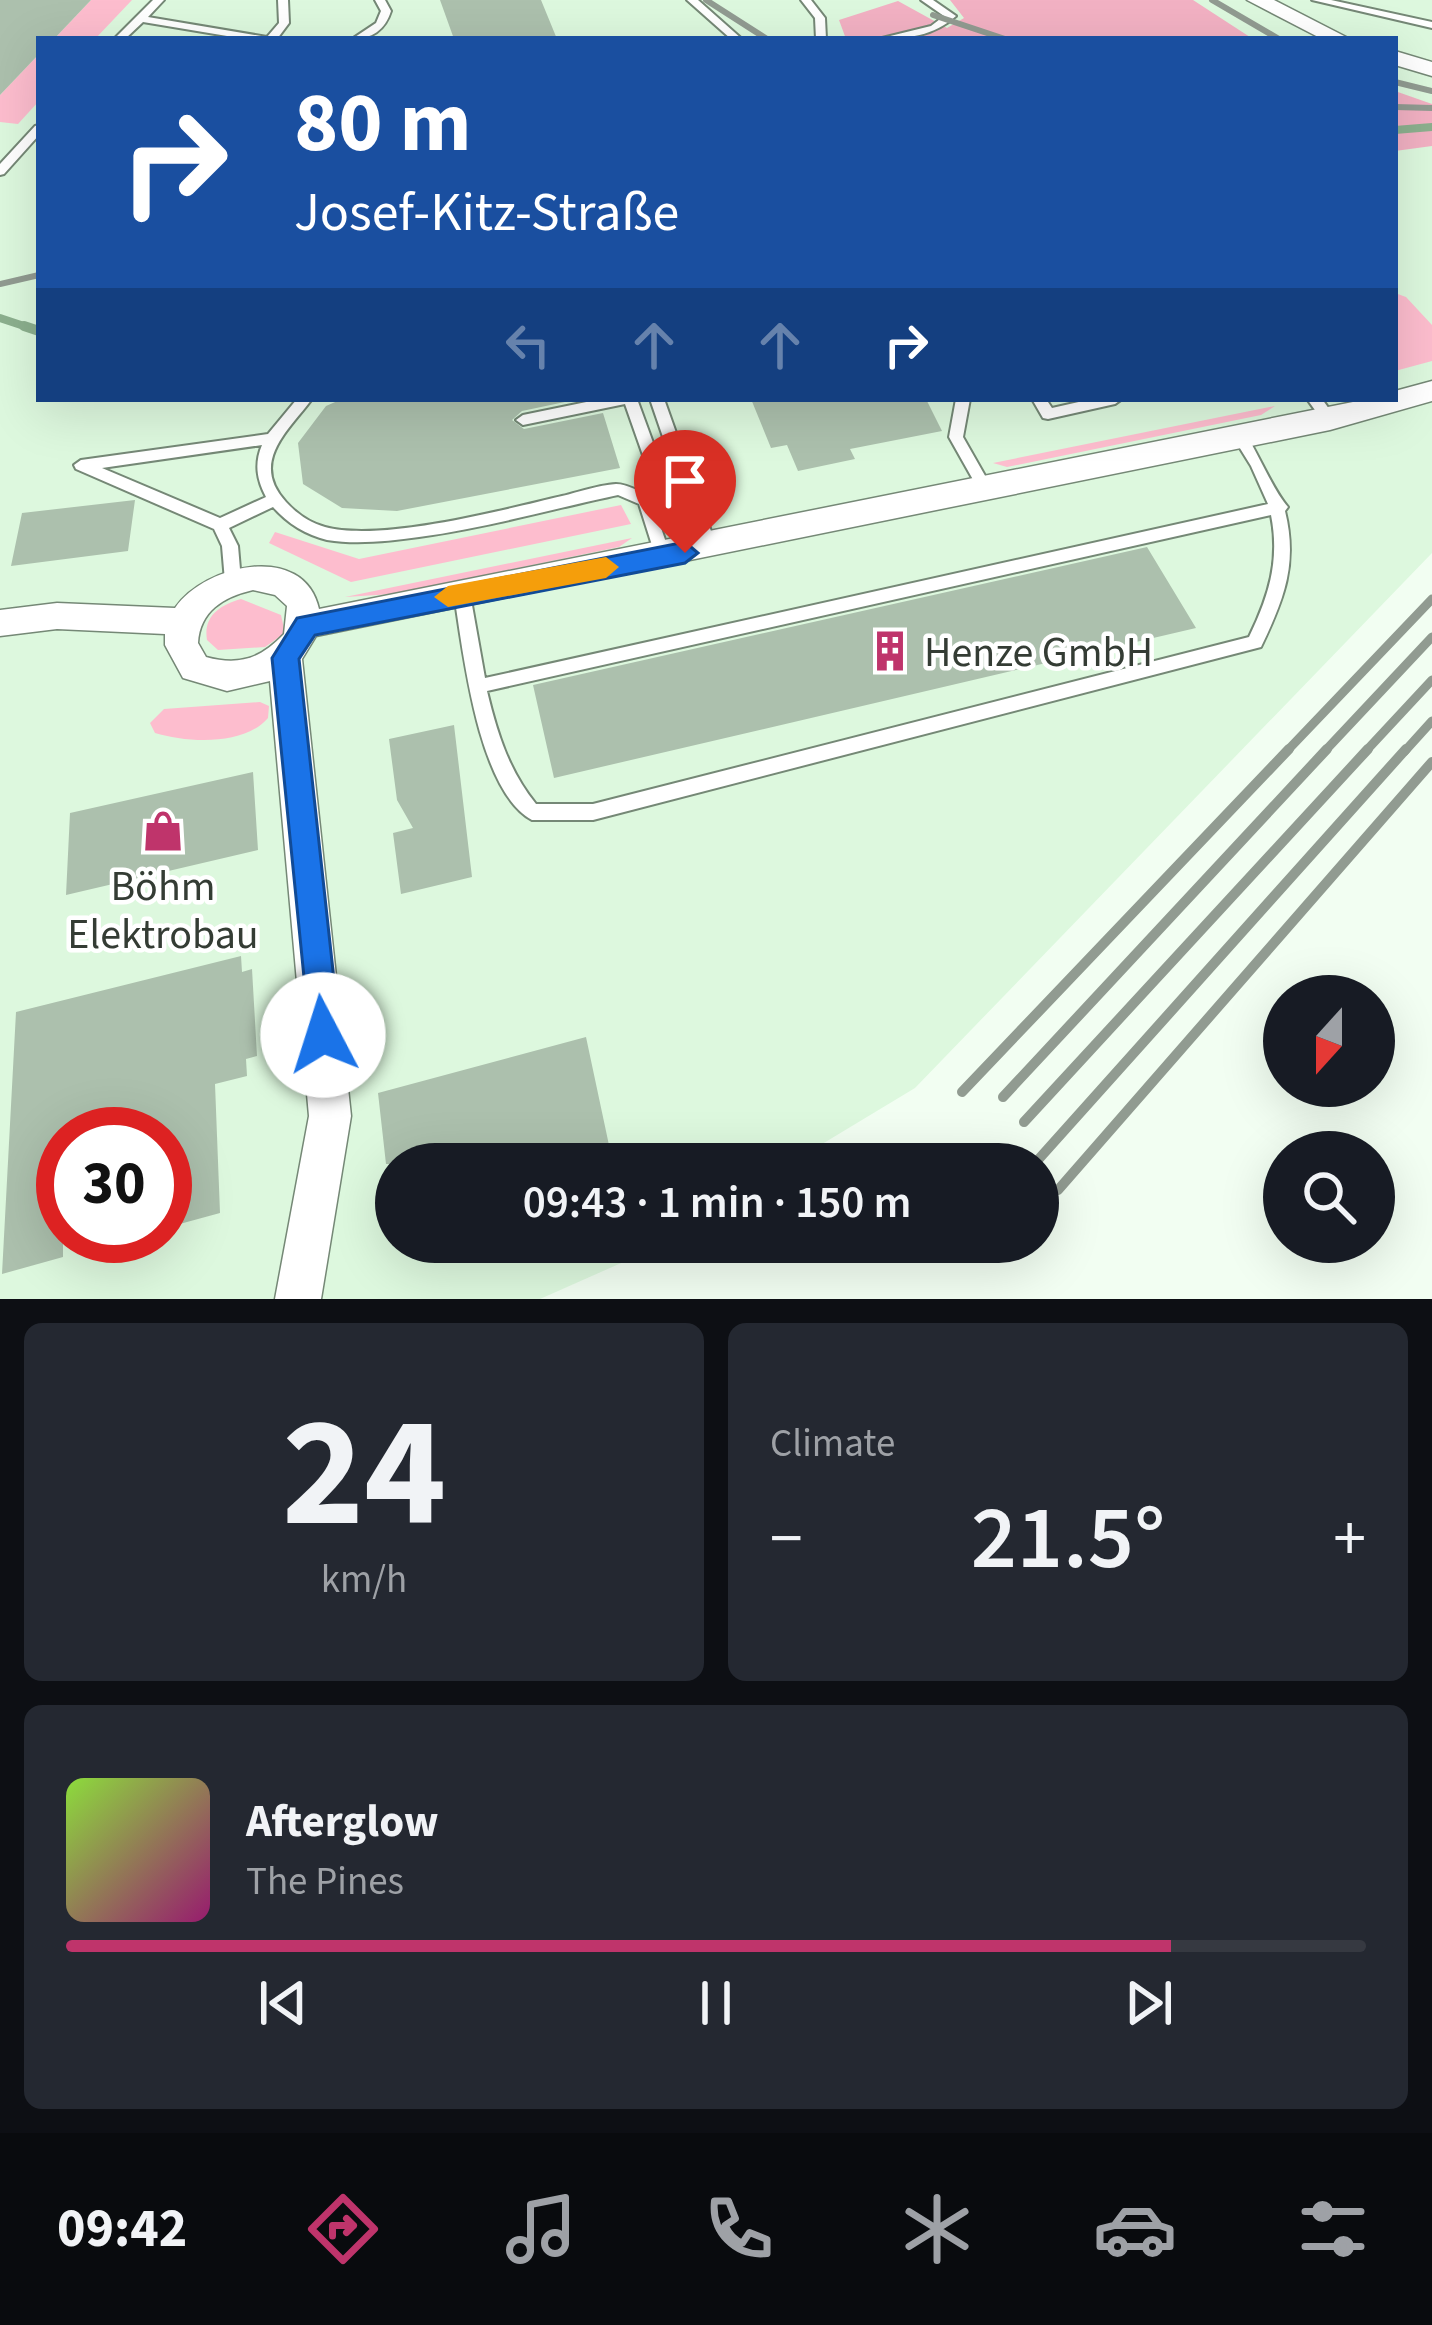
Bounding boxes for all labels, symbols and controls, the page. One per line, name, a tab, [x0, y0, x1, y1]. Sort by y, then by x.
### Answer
text: 80 m	[294, 64, 472, 184]
icon: right	[96, 84, 252, 240]
text: Josef-Kitz-Straße	[294, 175, 679, 252]
icon: left	[495, 312, 561, 378]
icon: ahead	[621, 312, 687, 378]
icon: ahead	[747, 312, 813, 378]
icon: right	[873, 312, 939, 378]
pin	[634, 430, 736, 553]
icon: arrive	[652, 448, 718, 514]
place label: Henze GmbH	[924, 623, 1153, 683]
building icon: Henze GmbH	[867, 628, 913, 674]
shop icon: Böhm Elektrobau	[140, 808, 186, 854]
place label: Böhm Elektrobau	[67, 857, 259, 965]
position arrow	[260, 972, 386, 1098]
north arrow	[1263, 975, 1395, 1107]
map controls	[1263, 975, 1395, 1263]
speed limit sign: 30	[36, 1107, 192, 1263]
button: search	[1263, 1131, 1395, 1263]
text: 09:43 · 1 min · 150 m	[523, 1171, 911, 1235]
text: 24	[282, 1363, 446, 1585]
text: Climate	[770, 1416, 895, 1472]
text: 21.5°	[971, 1475, 1165, 1603]
text: −	[770, 1492, 803, 1586]
text: +	[1333, 1492, 1366, 1586]
text: km/h	[321, 1552, 407, 1608]
text: Afterglow	[246, 1790, 439, 1854]
text: The Pines	[246, 1854, 404, 1910]
icon: previous	[250, 1970, 316, 2036]
icon: pause	[683, 1970, 749, 2036]
icon: next	[1116, 1970, 1182, 2036]
icon: directions	[301, 2187, 385, 2271]
icon: music	[499, 2187, 583, 2271]
icon: phone	[697, 2187, 781, 2271]
icon: climate	[895, 2187, 979, 2271]
icon: car	[1093, 2187, 1177, 2271]
icon: filters	[1291, 2187, 1375, 2271]
text: 09:42	[57, 2191, 187, 2268]

